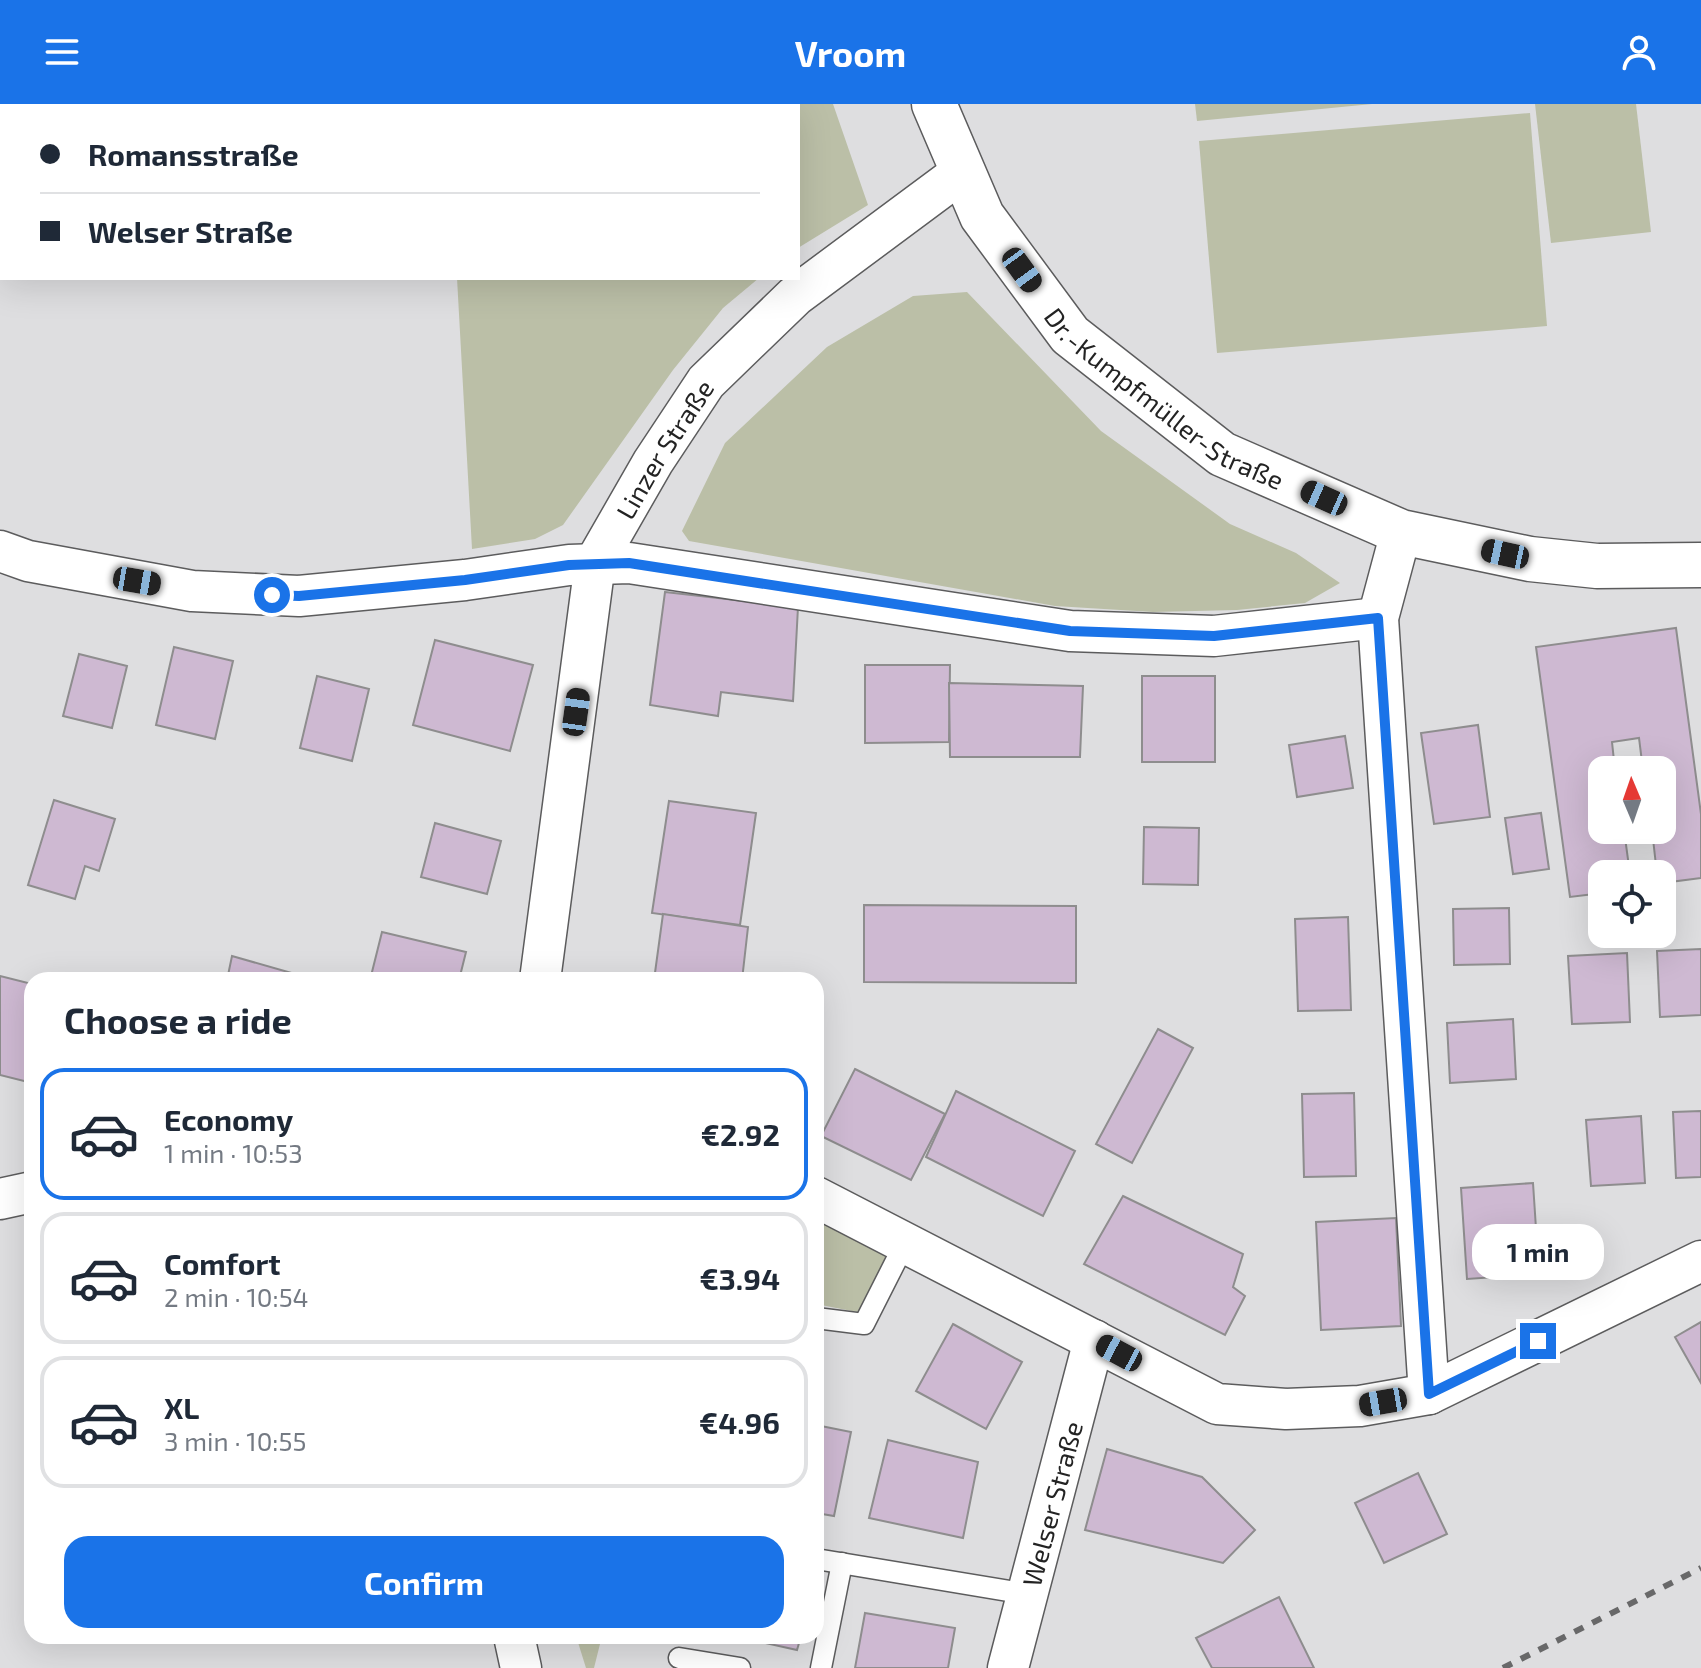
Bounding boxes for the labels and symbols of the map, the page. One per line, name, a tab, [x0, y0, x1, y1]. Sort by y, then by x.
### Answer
car	[998, 244, 1046, 296]
street label: Dr.-Kumpfmüller-Straße	[1039, 301, 1289, 495]
street label: Linzer Straße	[609, 373, 719, 524]
car	[1297, 477, 1351, 519]
car	[1479, 537, 1531, 571]
car	[111, 565, 163, 597]
route start	[254, 577, 290, 613]
car	[561, 687, 591, 737]
north arrow	[1588, 756, 1676, 844]
callout: 1 min	[1472, 1225, 1604, 1281]
route end	[1520, 1323, 1556, 1359]
car	[1092, 1331, 1146, 1375]
car	[1357, 1386, 1409, 1418]
street label: Welser Straße	[1015, 1418, 1088, 1589]

